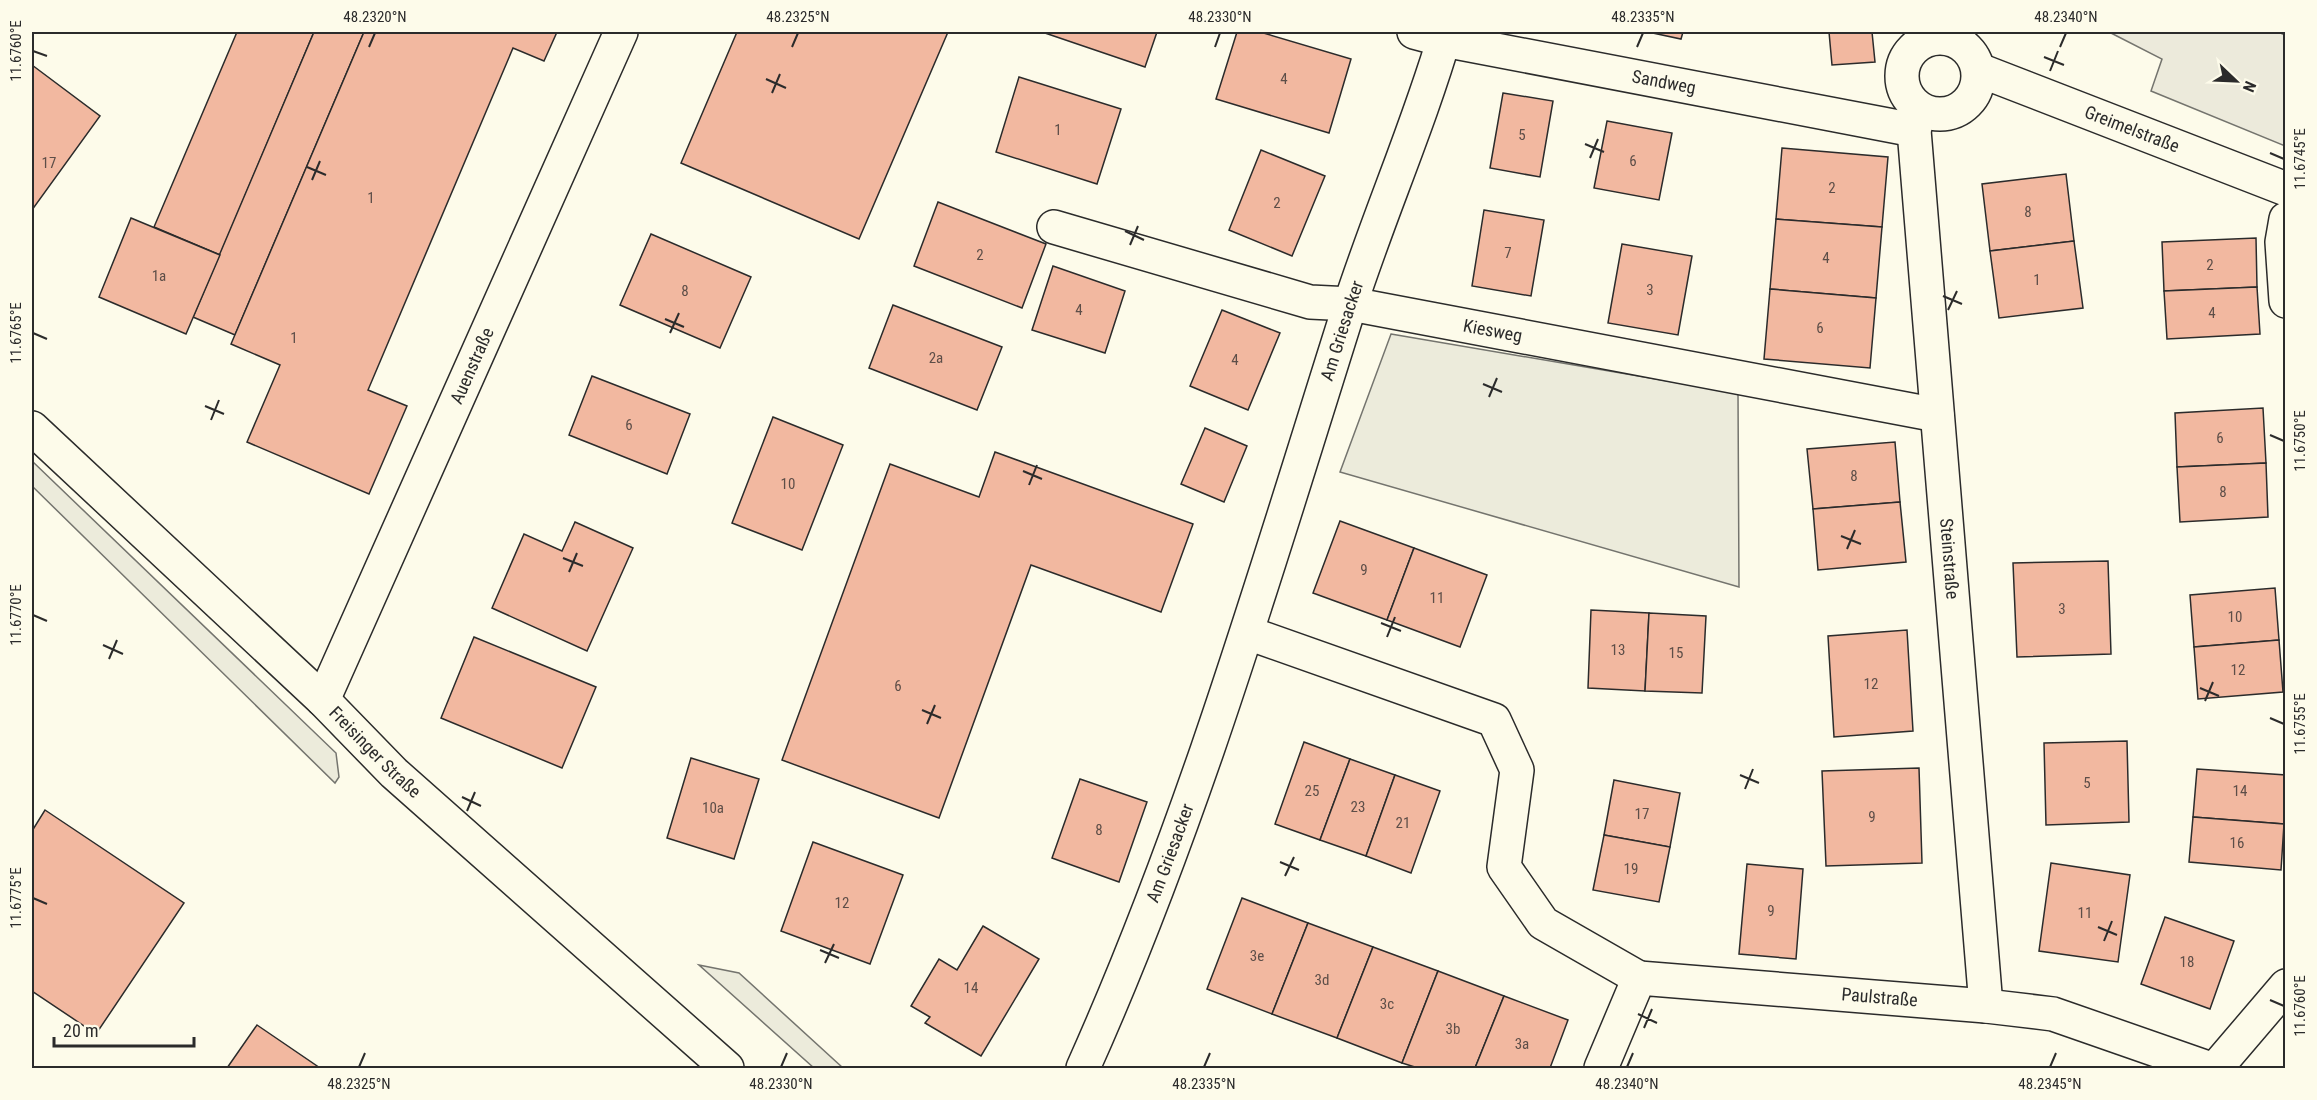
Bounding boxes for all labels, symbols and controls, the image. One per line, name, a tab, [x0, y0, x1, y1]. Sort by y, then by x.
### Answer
text: 48.2320°N	[343, 8, 407, 26]
text: 48.2325°N	[766, 8, 830, 26]
text: 48.2330°N	[1188, 8, 1252, 26]
text: 48.2335°N	[1611, 8, 1675, 26]
text: 48.2340°N	[2034, 8, 2098, 26]
text: 11.6760°E	[7, 20, 25, 82]
north arrow	[2206, 51, 2266, 111]
street label: Sandweg	[1630, 65, 1698, 98]
house number: 4	[1280, 70, 1288, 88]
text: N	[2239, 78, 2260, 95]
street label: Greimelstraße	[2082, 101, 2182, 157]
house number: 1	[1054, 121, 1062, 139]
house number: 5	[1518, 126, 1526, 144]
text: 11.6745°E	[2291, 128, 2309, 190]
house number: 6	[1629, 152, 1637, 170]
house number: 17	[42, 154, 56, 172]
house number: 2	[1828, 179, 1836, 197]
house number: 1	[367, 189, 375, 207]
house number: 2	[1273, 194, 1281, 212]
house number: 8	[2024, 203, 2032, 221]
house number: 7	[1504, 244, 1512, 262]
house number: 2	[976, 246, 984, 264]
house number: 4	[1822, 249, 1830, 267]
house number: 2	[2206, 256, 2214, 274]
house number: 1a	[152, 267, 166, 285]
house number: 1	[2033, 271, 2041, 289]
street label: Am Griesacker	[1316, 277, 1368, 383]
house number: 3	[1646, 281, 1654, 299]
house number: 8	[681, 282, 689, 300]
house number: 4	[1075, 301, 1083, 319]
text: 11.6765°E	[7, 302, 25, 364]
house number: 4	[2208, 304, 2216, 322]
street label: Kiesweg	[1462, 314, 1524, 346]
house number: 6	[1816, 319, 1824, 337]
street label: Auenstraße	[446, 324, 498, 407]
house number: 1	[290, 329, 298, 347]
house number: 2a	[929, 349, 943, 367]
house number: 4	[1231, 351, 1239, 369]
text: 11.6750°E	[2291, 410, 2309, 472]
house number: 6	[625, 416, 633, 434]
house number: 6	[2216, 429, 2224, 447]
house number: 8	[1850, 467, 1858, 485]
house number: 10	[781, 475, 795, 493]
house number: 8	[2219, 483, 2227, 501]
street label: Steinstraße	[1936, 517, 1964, 600]
house number: 9	[1360, 561, 1368, 579]
text: 11.6770°E	[7, 584, 25, 646]
house number: 11	[1430, 589, 1444, 607]
house number: 3	[2058, 600, 2066, 618]
house number: 10	[2228, 608, 2242, 626]
house number: 13	[1611, 641, 1625, 659]
house number: 15	[1669, 644, 1683, 662]
house number: 12	[2231, 661, 2245, 679]
house number: 12	[1864, 675, 1878, 693]
house number: 6	[894, 677, 902, 695]
text: 11.6755°E	[2291, 693, 2309, 755]
street label: Freisinger Straße	[325, 702, 425, 802]
house number: 5	[2083, 774, 2091, 792]
house number: 25	[1305, 782, 1319, 800]
house number: 14	[2233, 782, 2247, 800]
house number: 23	[1351, 798, 1365, 816]
house number: 10a	[702, 799, 724, 817]
street label: Am Griesacker	[1142, 800, 1198, 905]
house number: 17	[1635, 805, 1649, 823]
house number: 9	[1868, 808, 1876, 826]
house number: 21	[1396, 814, 1410, 832]
house number: 8	[1095, 821, 1103, 839]
house number: 16	[2230, 834, 2244, 852]
house number: 19	[1624, 860, 1638, 878]
text: 11.6775°E	[7, 867, 25, 929]
house number: 12	[835, 894, 849, 912]
house number: 9	[1767, 902, 1775, 920]
house number: 11	[2078, 904, 2092, 922]
house number: 3e	[1250, 947, 1264, 965]
house number: 18	[2180, 953, 2194, 971]
house number: 3d	[1315, 971, 1329, 989]
text: 11.6760°E	[2291, 975, 2309, 1037]
house number: 14	[964, 979, 978, 997]
street label: Paulstraße	[1841, 983, 1919, 1010]
house number: 3c	[1380, 995, 1394, 1013]
scale bar	[54, 1010, 194, 1048]
text: 20 m	[63, 1020, 98, 1041]
house number: 3b	[1446, 1020, 1460, 1038]
house number: 3a	[1515, 1035, 1529, 1053]
text: 48.2325°N	[327, 1075, 391, 1093]
text: 48.2330°N	[749, 1075, 813, 1093]
text: 48.2335°N	[1172, 1075, 1236, 1093]
text: 48.2340°N	[1595, 1075, 1659, 1093]
text: 48.2345°N	[2018, 1075, 2082, 1093]

